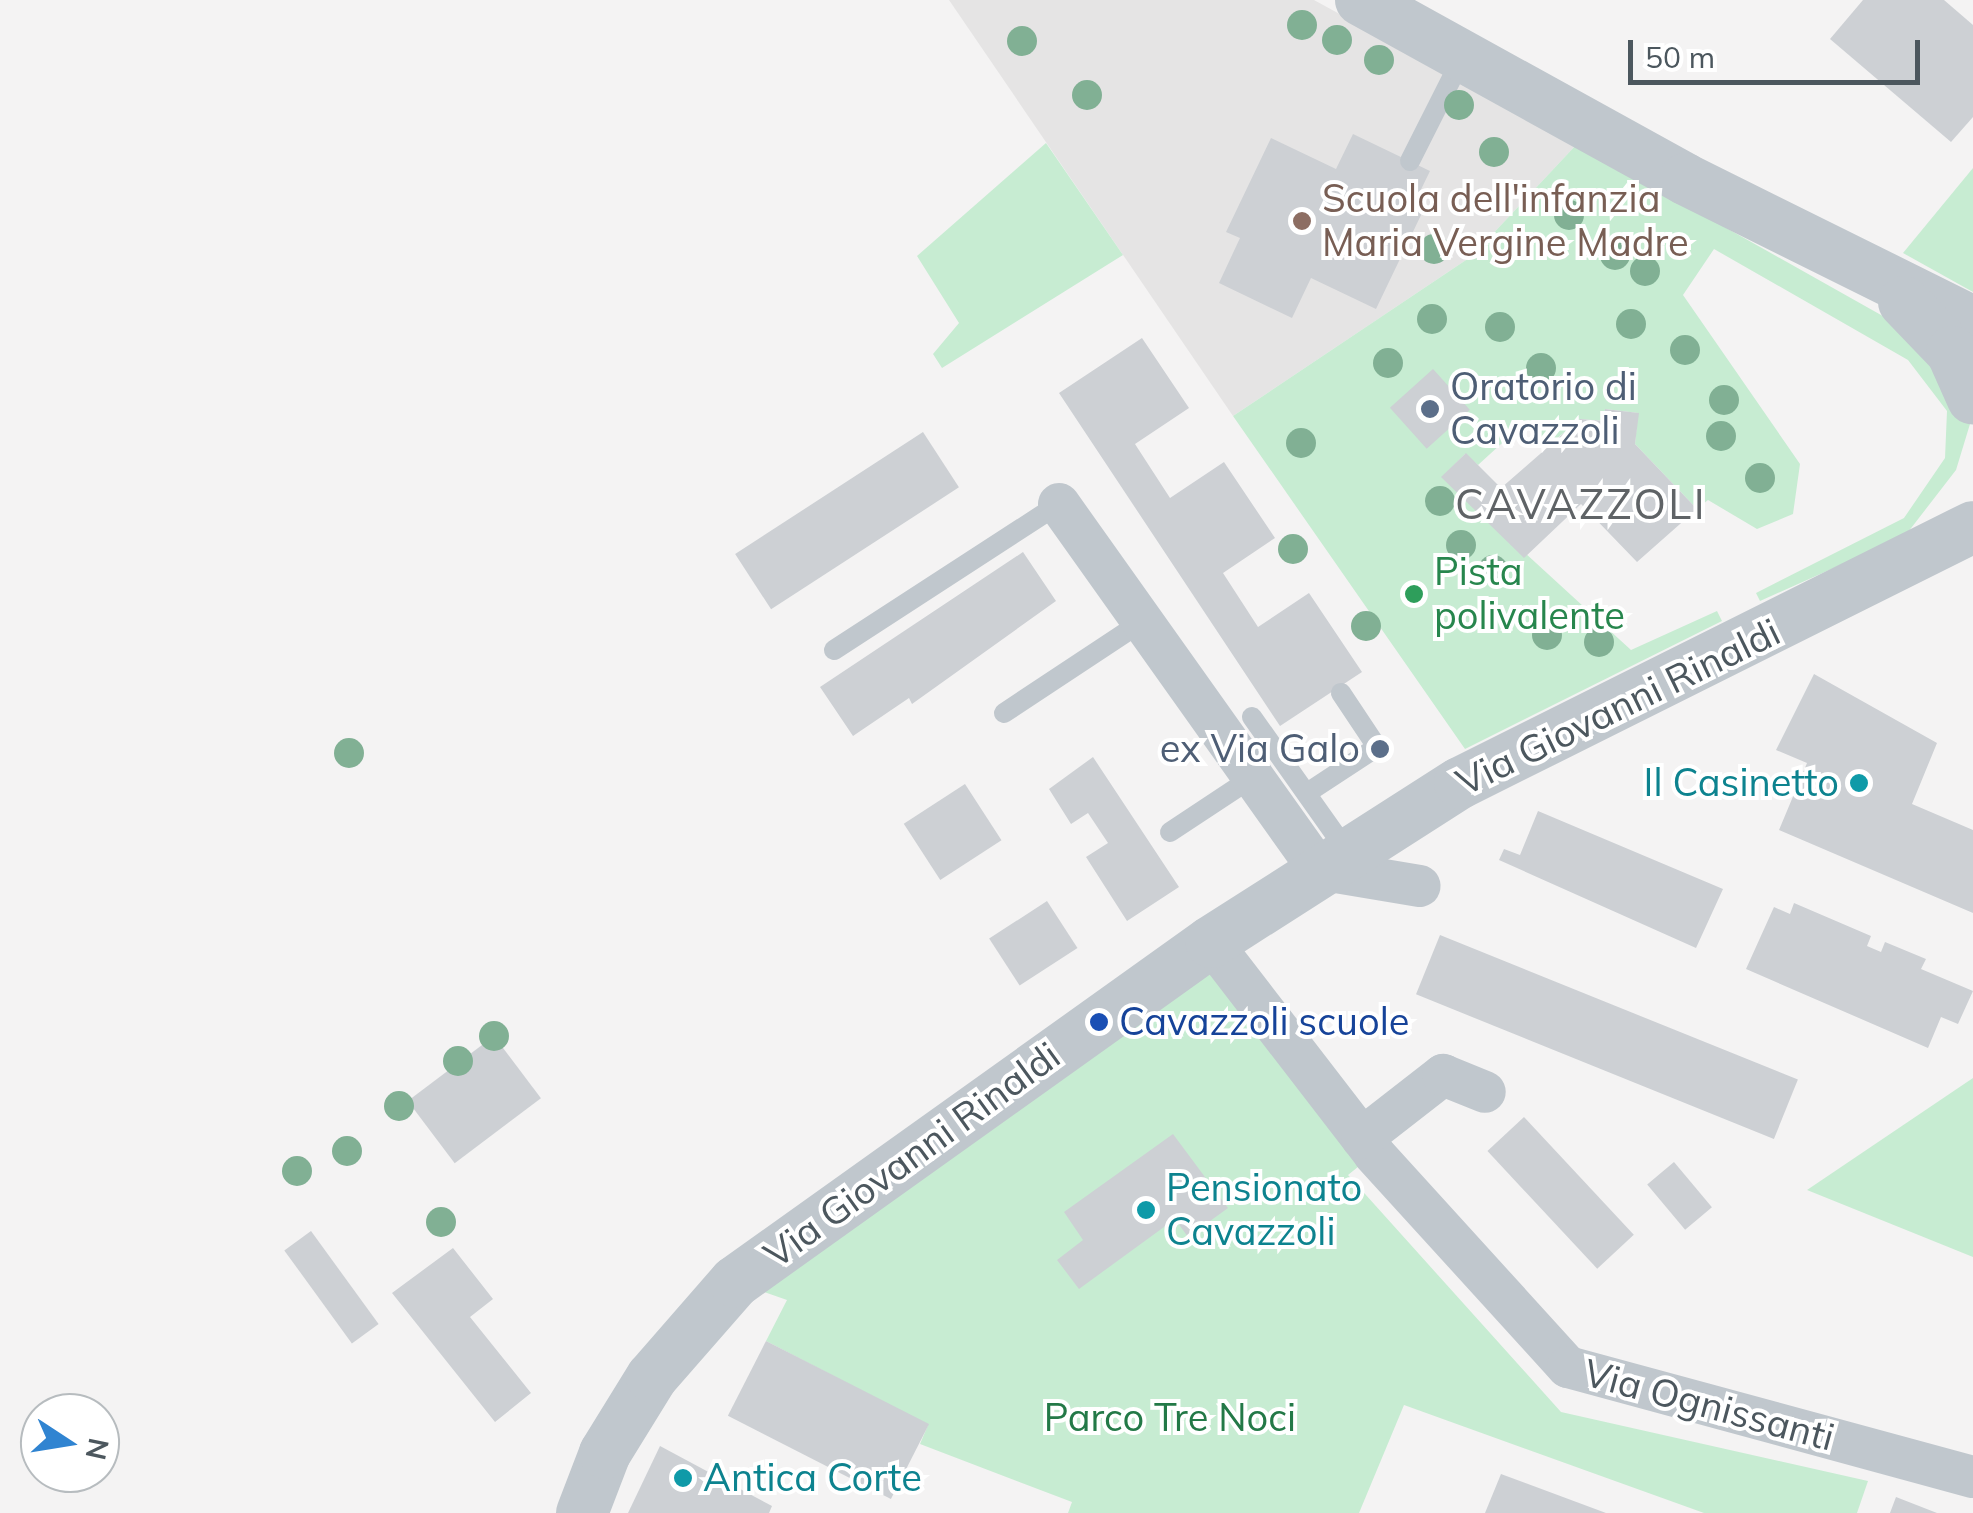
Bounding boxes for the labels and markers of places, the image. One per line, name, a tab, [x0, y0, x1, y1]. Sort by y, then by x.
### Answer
place label: Scuola dell'infanzia Maria Vergine Madre	[1322, 176, 1689, 266]
marker: Scuola dell'infanzia Maria Vergine Madre	[1291, 210, 1313, 232]
place label: Oratorio di Cavazzoli	[1450, 364, 1637, 454]
marker: Oratorio di Cavazzoli	[1419, 398, 1441, 420]
place label: Pista polivalente	[1434, 549, 1625, 638]
marker: Pista polivalente	[1403, 583, 1425, 605]
place label: ex Via Galo	[1160, 726, 1360, 772]
marker: ex Via Galo	[1369, 738, 1391, 760]
place label: Il Casinetto	[1644, 760, 1839, 806]
marker: Il Casinetto	[1848, 772, 1870, 794]
place label: Cavazzoli scuole	[1119, 999, 1409, 1045]
marker: Cavazzoli scuole	[1088, 1011, 1110, 1033]
place label: Pensionato Cavazzoli	[1166, 1165, 1362, 1254]
marker: Pensionato Cavazzoli	[1135, 1199, 1157, 1221]
place label: Antica Corte	[703, 1455, 922, 1501]
marker: Antica Corte	[672, 1467, 694, 1489]

